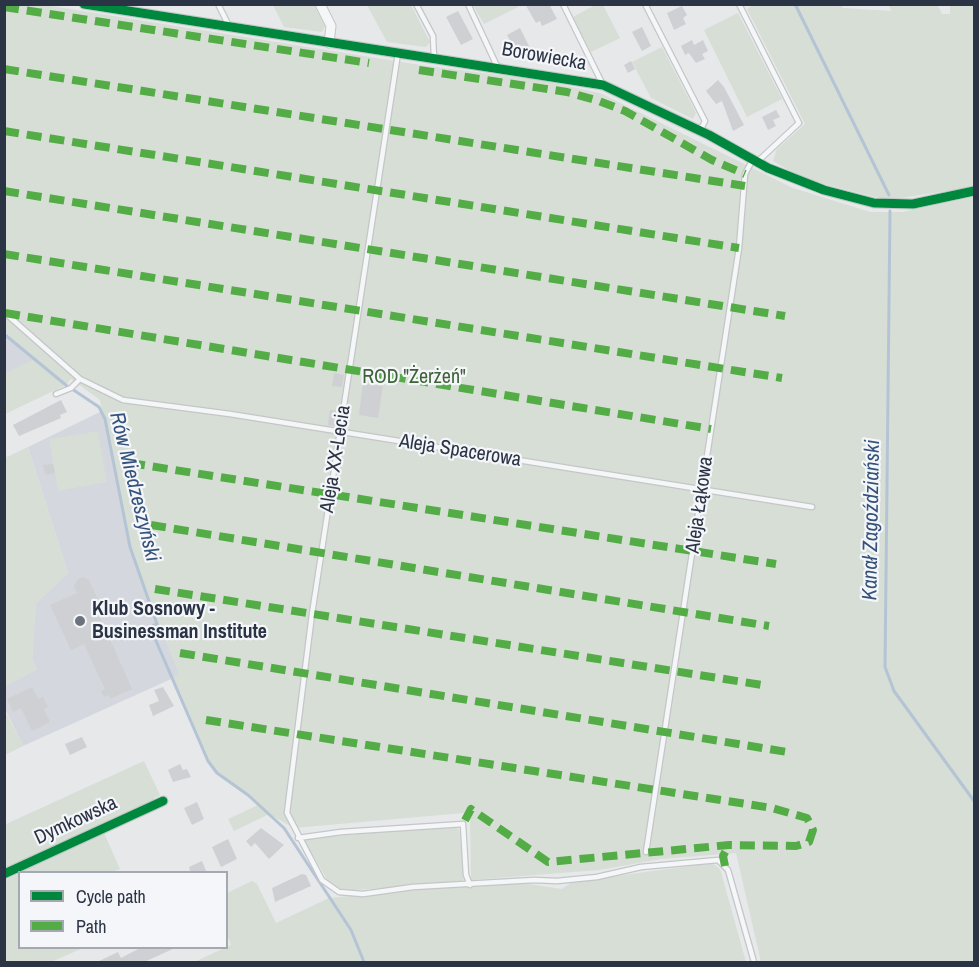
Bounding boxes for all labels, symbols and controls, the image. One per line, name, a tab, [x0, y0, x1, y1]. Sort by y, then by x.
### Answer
street label: Borowiecka	[500, 38, 588, 76]
park label: ROD "Żerżeń"	[362, 366, 466, 390]
street label: Aleja XX-Lecia	[316, 404, 356, 514]
water label: Rów Miedzeszyński	[103, 410, 165, 564]
street label: Aleja Spacerowa	[397, 430, 523, 472]
water label: Kanał Zagoździański	[858, 439, 886, 601]
street label: Aleja Łąkowa	[681, 455, 719, 555]
place label: Klub Sosnowy - Businessman Institute	[92, 598, 267, 645]
marker: Klub Sosnowy - Businessman Institute	[73, 614, 87, 628]
street label: Dymkowska	[31, 791, 121, 851]
legend	[18, 871, 228, 949]
text: Cycle path	[76, 884, 146, 909]
text: Path	[76, 914, 106, 939]

